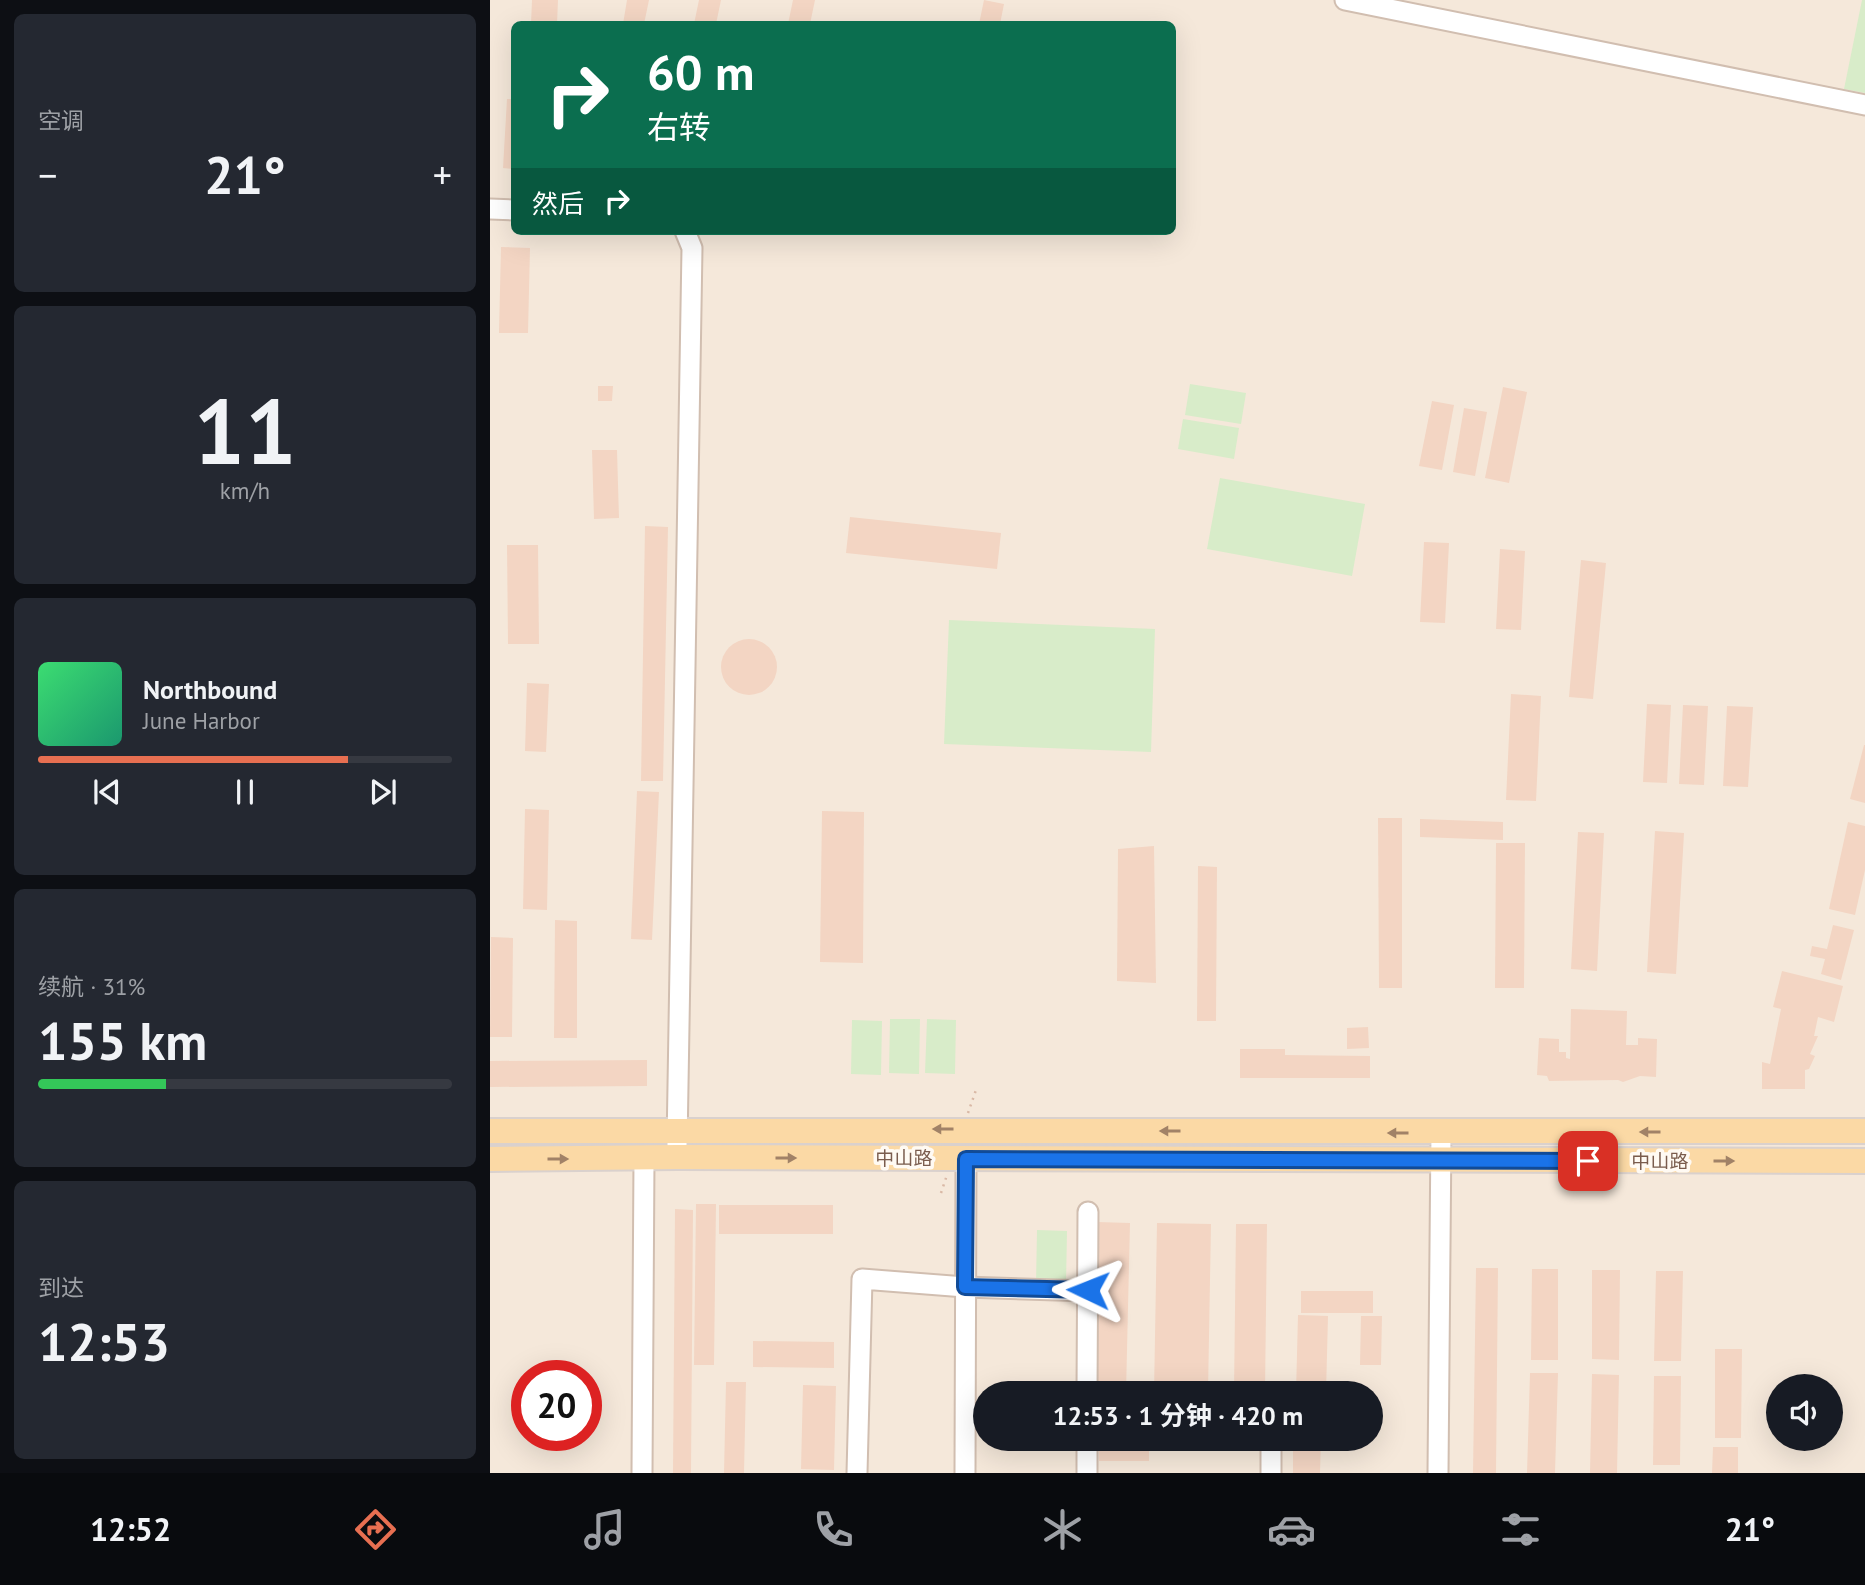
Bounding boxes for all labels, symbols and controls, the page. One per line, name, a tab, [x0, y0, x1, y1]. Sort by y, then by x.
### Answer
text: 60 m	[647, 40, 754, 104]
icon: right	[532, 49, 623, 140]
text: 空调	[38, 106, 84, 135]
text: 右转	[647, 106, 711, 148]
text: 21°	[204, 141, 286, 208]
text: −	[38, 150, 57, 199]
text: +	[433, 150, 452, 199]
icon: right	[598, 182, 636, 220]
text: 然后	[532, 187, 584, 220]
text: 11	[193, 371, 297, 489]
text: km/h	[220, 476, 270, 505]
text: Northbound	[143, 673, 277, 706]
text: June Harbor	[143, 706, 260, 735]
icon: previous	[88, 773, 126, 811]
icon: pause	[226, 773, 264, 811]
icon: next	[364, 773, 402, 811]
text: 续航 · 31%	[38, 972, 145, 1001]
text: 155 km	[38, 1007, 207, 1074]
one-way arrow	[932, 1123, 954, 1135]
one-way arrow	[1159, 1125, 1181, 1137]
one-way arrow	[1639, 1126, 1661, 1138]
one-way arrow	[1387, 1127, 1409, 1139]
pin	[1558, 1131, 1618, 1191]
icon: arrive	[1569, 1142, 1607, 1180]
street label: 中山路	[875, 1146, 933, 1170]
street label: 中山路	[1631, 1149, 1689, 1173]
one-way arrow	[775, 1152, 797, 1164]
one-way arrow	[547, 1153, 569, 1165]
one-way arrow	[1713, 1155, 1735, 1167]
position arrow	[1051, 1253, 1125, 1327]
text: 到达	[38, 1273, 84, 1302]
text: 12:53	[38, 1308, 170, 1375]
speed limit sign: 20	[511, 1360, 602, 1451]
map controls	[1766, 1374, 1843, 1451]
button: sound	[1766, 1374, 1843, 1451]
text: 12:53 · 1 分钟 · 420 m	[1053, 1399, 1303, 1432]
icon: directions	[351, 1505, 400, 1554]
icon: music	[580, 1505, 629, 1554]
icon: phone	[809, 1505, 858, 1554]
icon: climate	[1038, 1505, 1087, 1554]
icon: car	[1267, 1505, 1316, 1554]
icon: filters	[1496, 1505, 1545, 1554]
text: 12:52	[90, 1508, 171, 1550]
text: 21°	[1725, 1508, 1775, 1550]

